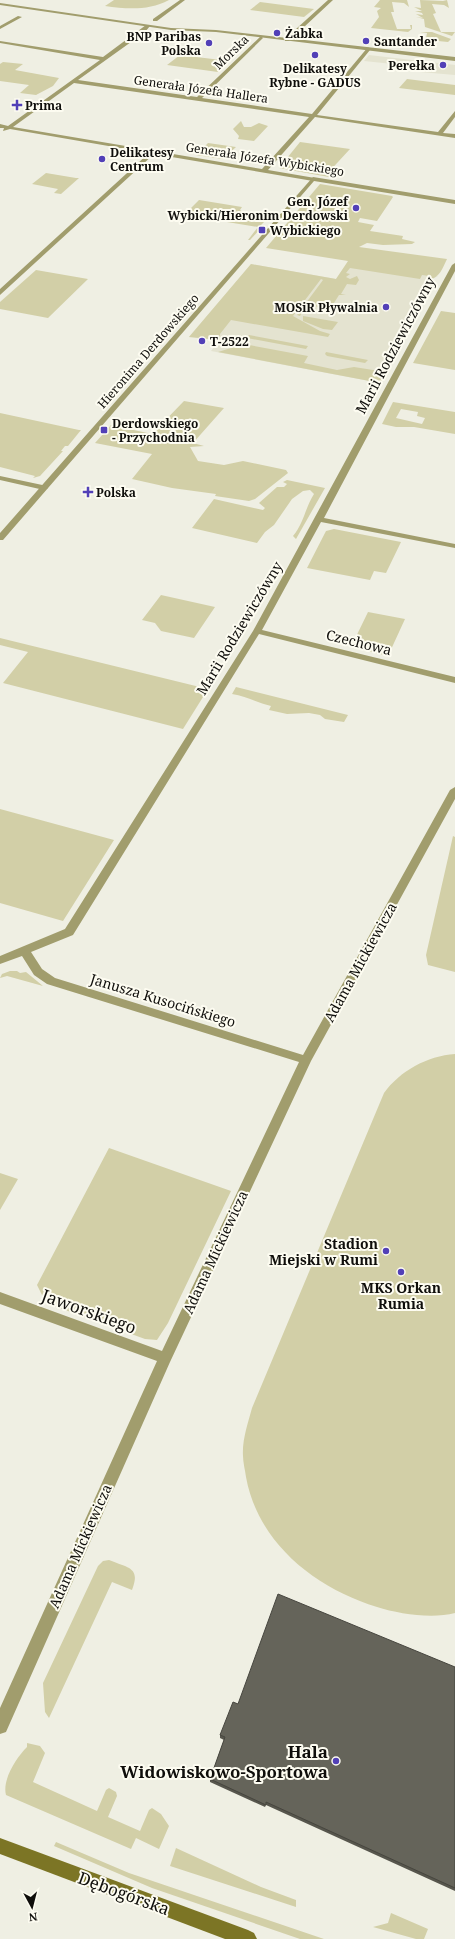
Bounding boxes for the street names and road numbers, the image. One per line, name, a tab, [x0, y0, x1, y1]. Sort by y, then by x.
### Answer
street label: Morska	[210, 31, 253, 73]
street label: Generała Józefa Hallera	[133, 71, 269, 107]
street label: Generała Józefa Wybickiego	[185, 138, 346, 180]
street label: Marii Rodziewiczówny	[351, 273, 439, 417]
street label: Hieronima Derdowskiego	[93, 290, 203, 412]
street label: Marii Rodziewiczówny	[192, 558, 286, 698]
street label: Czechowa	[324, 625, 394, 659]
street label: Adama Mickiewicza	[319, 899, 401, 1025]
street label: Janusza Kusocińskiego	[87, 969, 238, 1031]
street label: Adama Mickiewicza	[178, 1187, 252, 1317]
street label: Jaworskiego	[38, 1283, 140, 1339]
street label: Adama Mickiewicza	[44, 1481, 116, 1611]
street label: Dębogórska	[75, 1866, 173, 1920]

